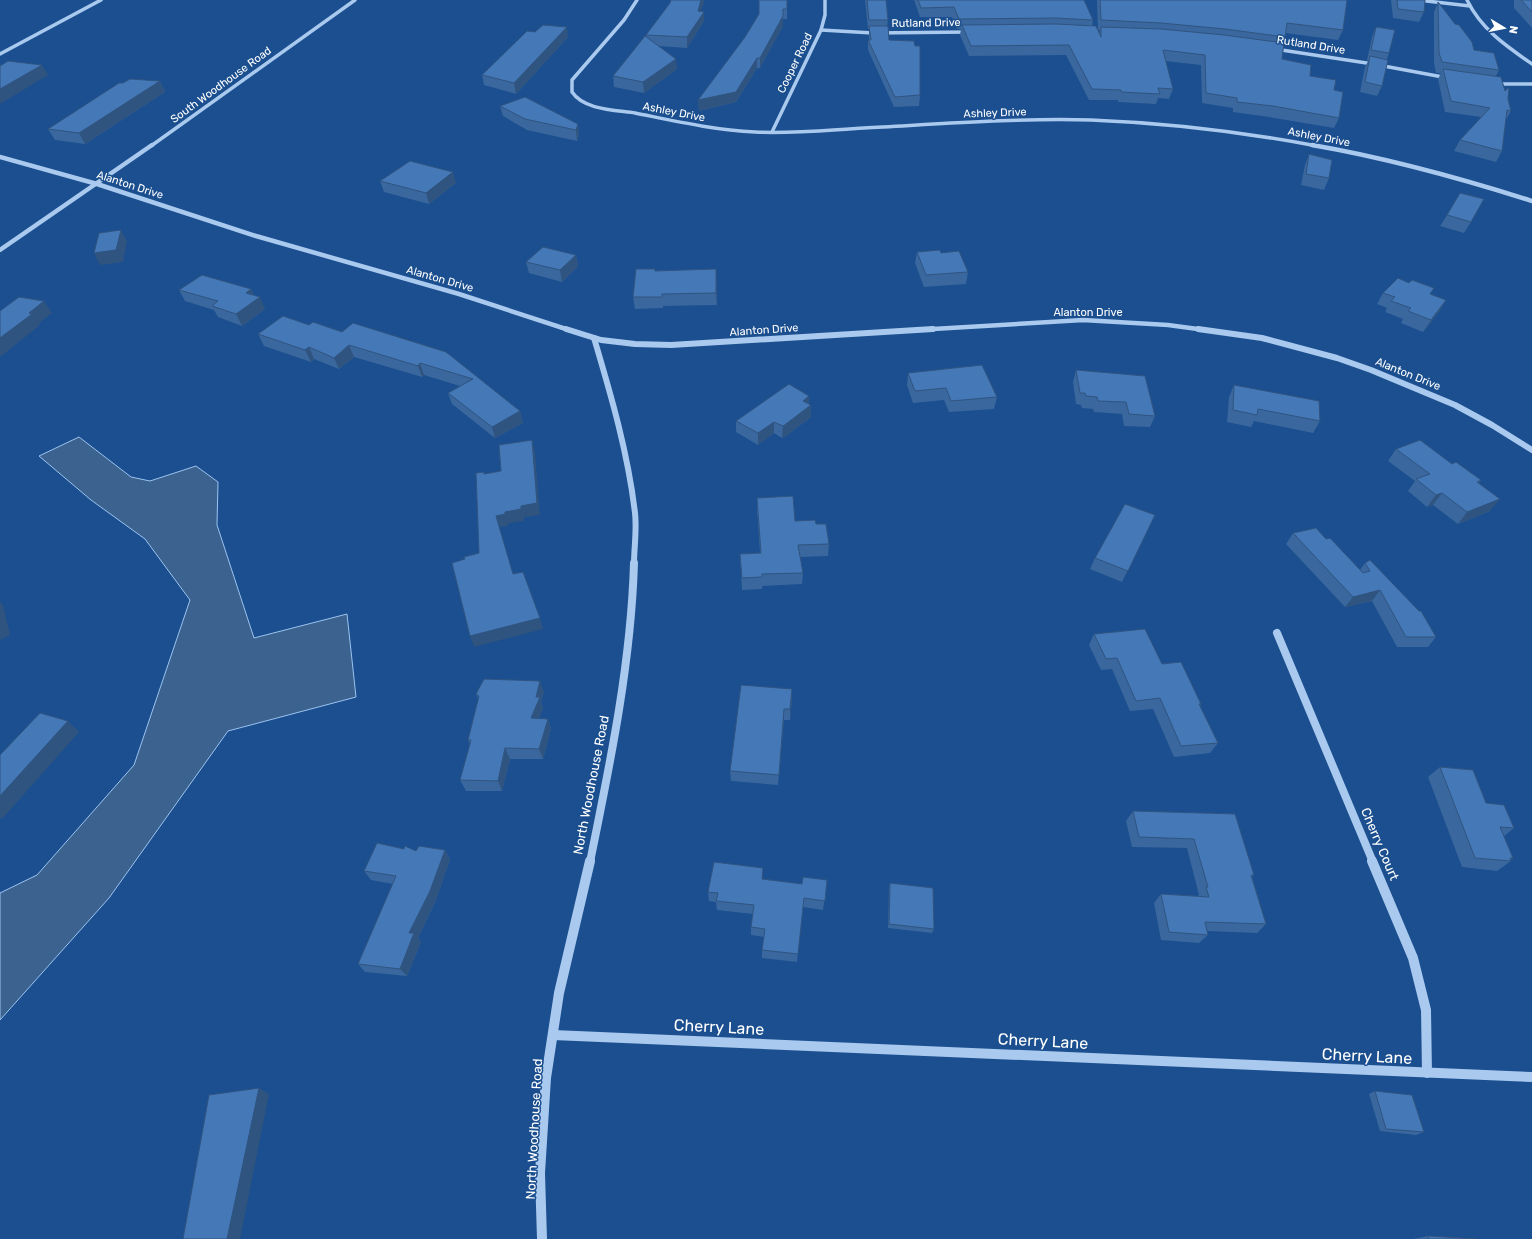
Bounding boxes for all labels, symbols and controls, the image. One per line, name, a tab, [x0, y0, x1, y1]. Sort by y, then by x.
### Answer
north arrow	[1484, 8, 1524, 48]
street label: Rutland Drive	[891, 16, 961, 30]
text: N	[1506, 25, 1520, 35]
street label: Cooper Road	[775, 31, 815, 95]
street label: Rutland Drive	[1276, 33, 1346, 57]
street label: South Woodhouse Road	[168, 44, 274, 126]
street label: Ashley Drive	[642, 100, 706, 124]
street label: Ashley Drive	[963, 105, 1027, 121]
street label: Ashley Drive	[1287, 125, 1351, 149]
street label: Alanton Drive	[95, 168, 165, 202]
street label: Alanton Drive	[405, 263, 475, 295]
street label: Alanton Drive	[1053, 306, 1123, 319]
street label: Alanton Drive	[729, 321, 799, 339]
street label: Alanton Drive	[1374, 355, 1442, 393]
street label: North Woodhouse Road	[570, 714, 612, 856]
street label: Cherry Court	[1358, 805, 1402, 883]
street label: Cherry Lane	[673, 1015, 765, 1039]
street label: Cherry Lane	[997, 1029, 1089, 1053]
street label: Cherry Lane	[1321, 1044, 1413, 1068]
street label: North Woodhouse Road	[523, 1058, 545, 1200]

